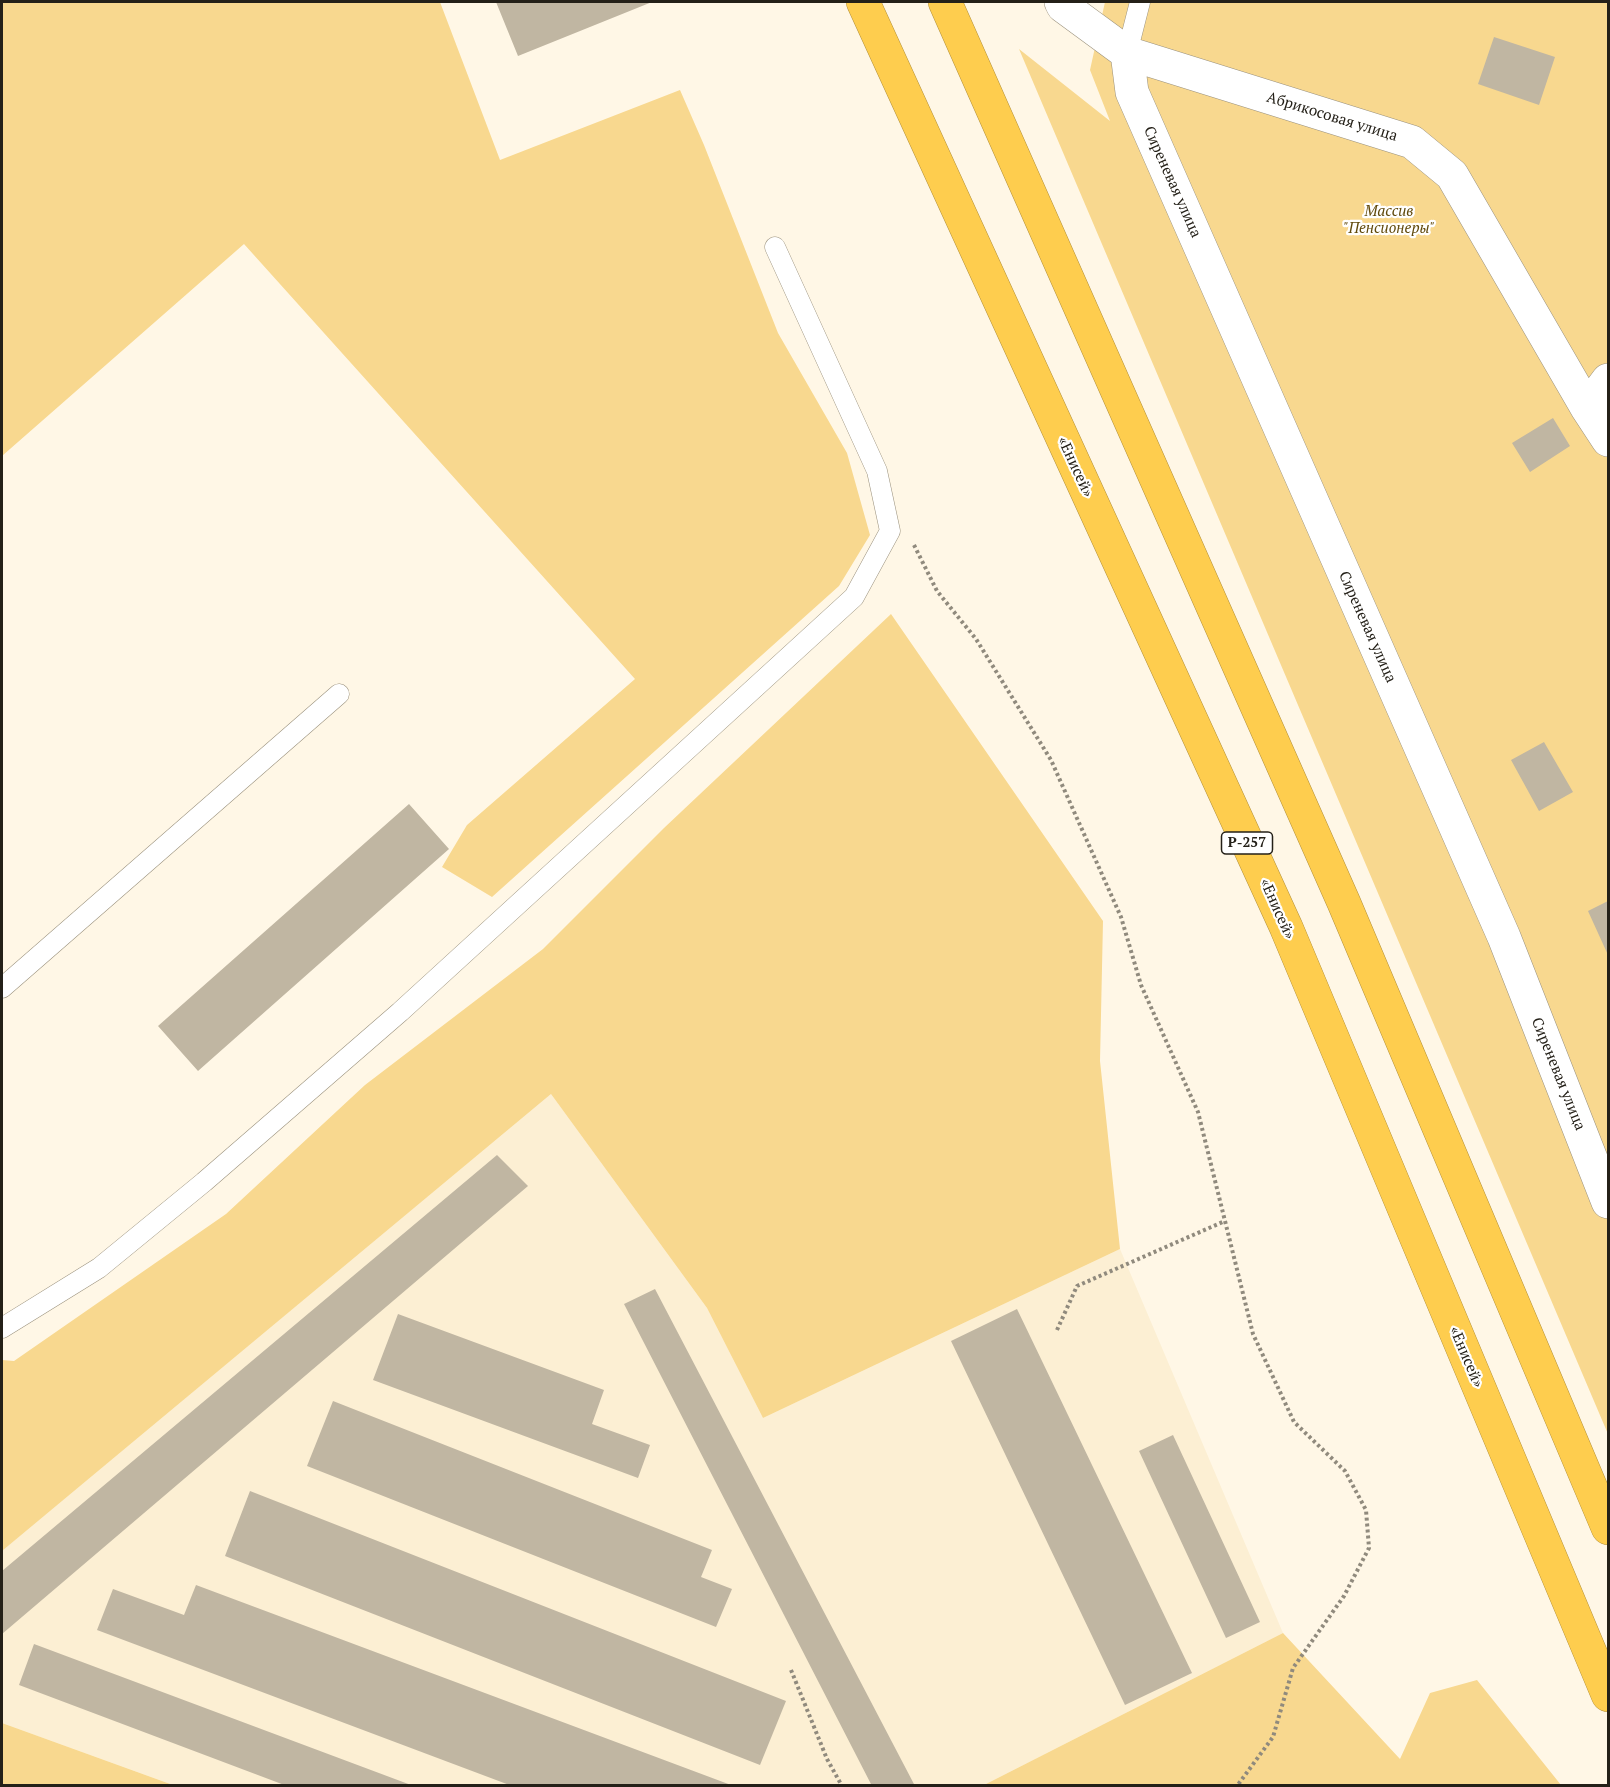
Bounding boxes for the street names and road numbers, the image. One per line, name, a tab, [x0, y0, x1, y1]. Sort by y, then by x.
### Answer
street label: Абрикосовая улица	[1264, 89, 1400, 145]
street label: Сиреневая улица	[1139, 124, 1205, 240]
street label: «Енисей»	[1053, 434, 1097, 500]
street label: Сиреневая улица	[1334, 569, 1400, 685]
road number: Р-257	[1222, 832, 1272, 854]
street label: «Енисей»	[1256, 876, 1298, 942]
street label: Сиреневая улица	[1527, 1015, 1589, 1133]
street label: «Енисей»	[1445, 1324, 1487, 1390]

